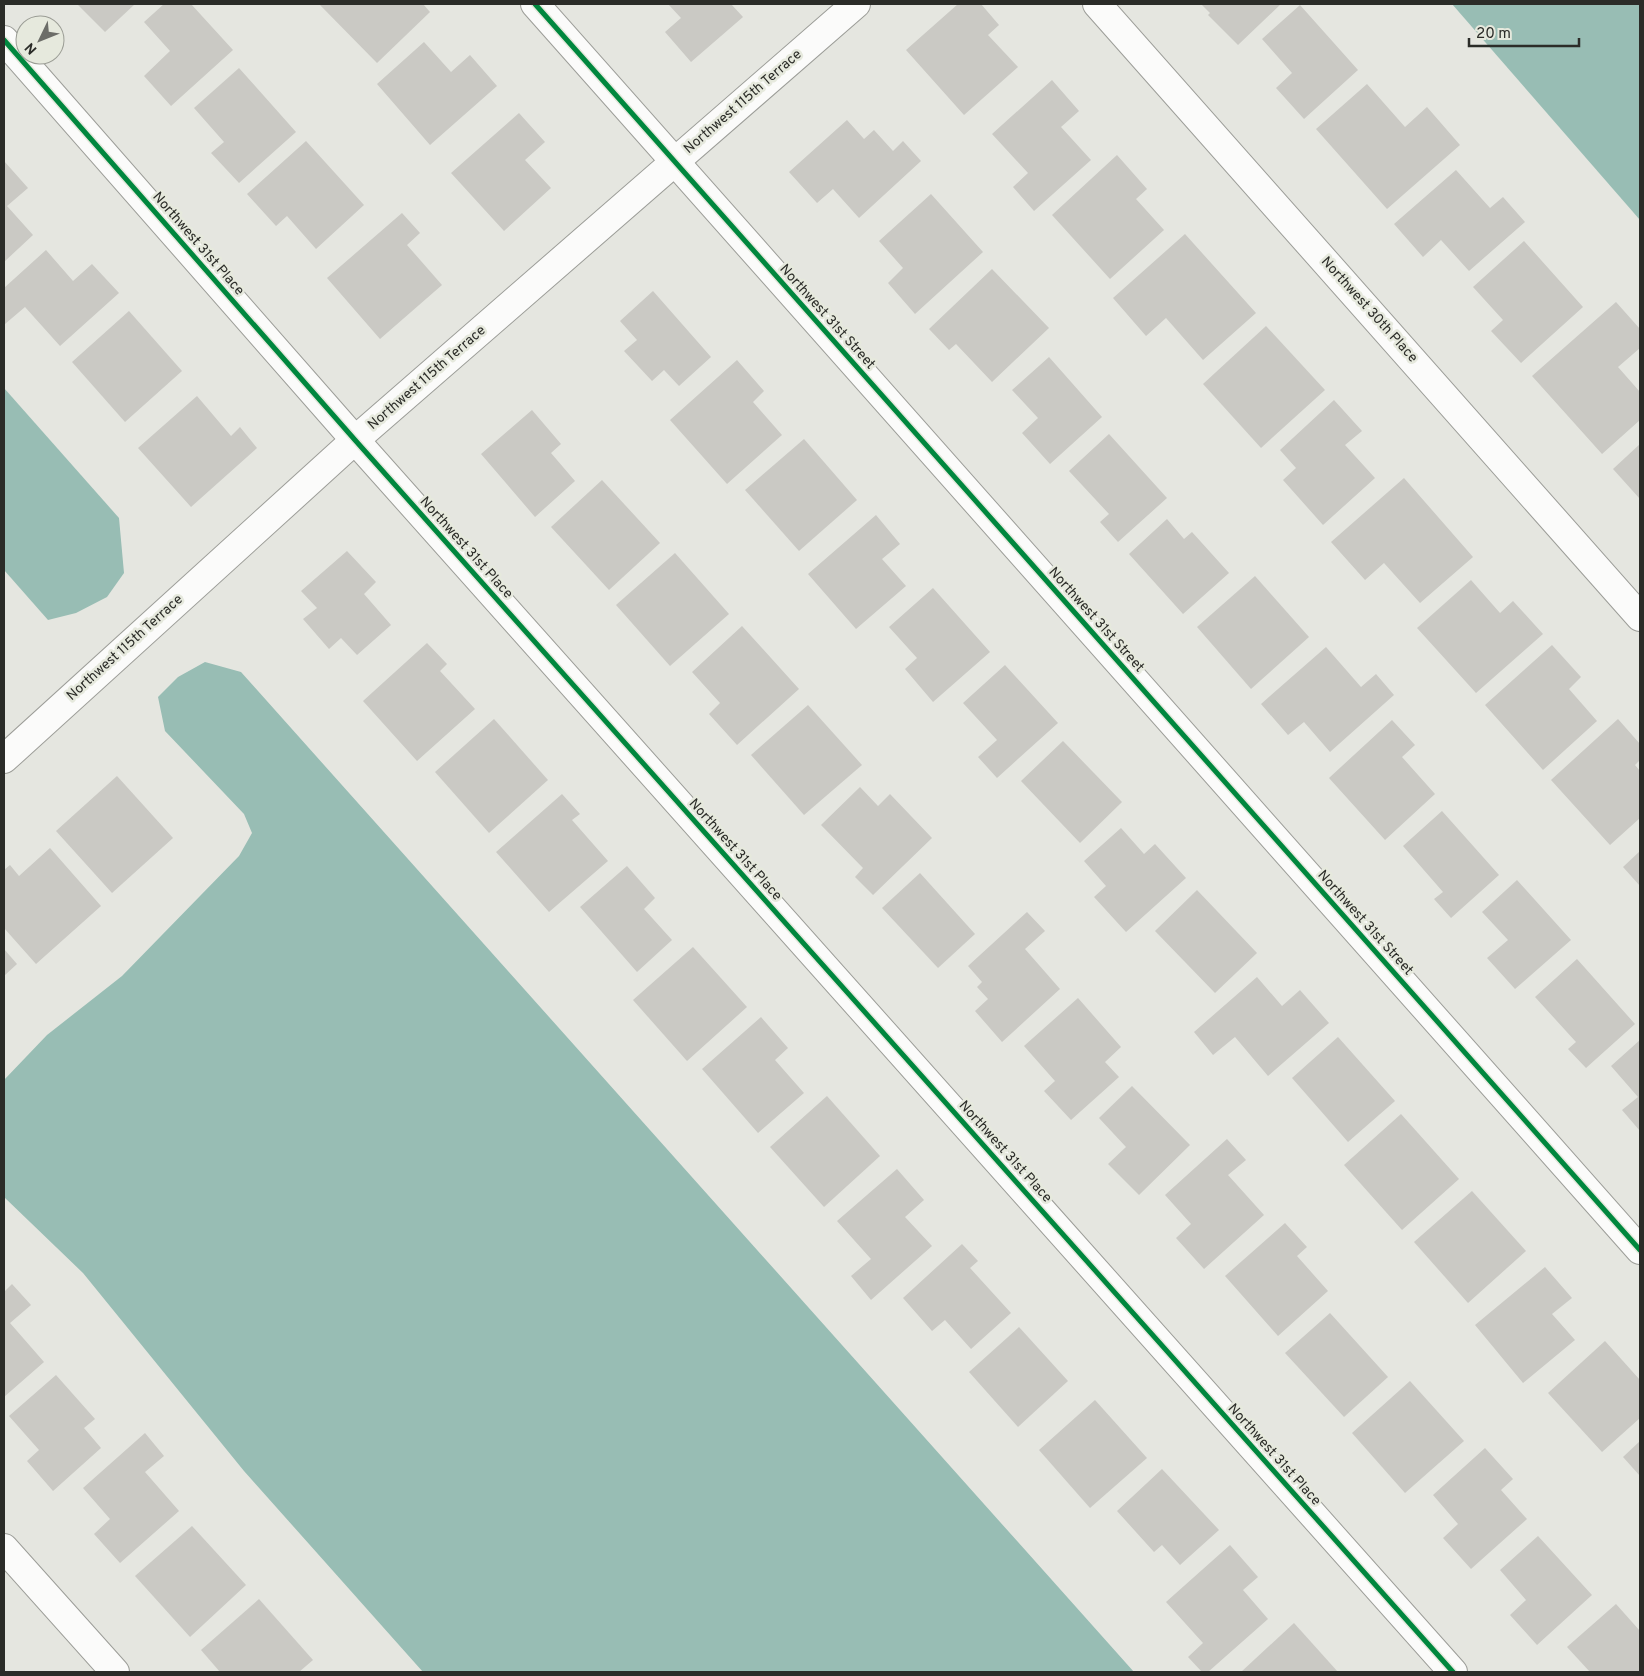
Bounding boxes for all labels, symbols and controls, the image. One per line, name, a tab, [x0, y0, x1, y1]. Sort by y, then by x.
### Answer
north arrow	[15, 15, 65, 65]
scale bar	[1469, 15, 1579, 47]
text: 20 m	[1476, 25, 1511, 44]
text: N	[22, 38, 41, 57]
street label: Northwest 115th Terrace	[681, 46, 805, 158]
street label: Northwest 31st Place	[148, 189, 248, 299]
street label: Northwest 30th Place	[1317, 254, 1421, 366]
street label: Northwest 31st Street	[775, 261, 879, 373]
street label: Northwest 115th Terrace	[365, 322, 489, 434]
street label: Northwest 31st Place	[416, 493, 516, 603]
street label: Northwest 31st Street	[1044, 564, 1148, 676]
street label: Northwest 115th Terrace	[63, 591, 187, 705]
street label: Northwest 31st Place	[685, 795, 785, 905]
street label: Northwest 31st Street	[1313, 867, 1417, 979]
street label: Northwest 31st Place	[955, 1097, 1055, 1207]
street label: Northwest 31st Place	[1224, 1400, 1324, 1510]

